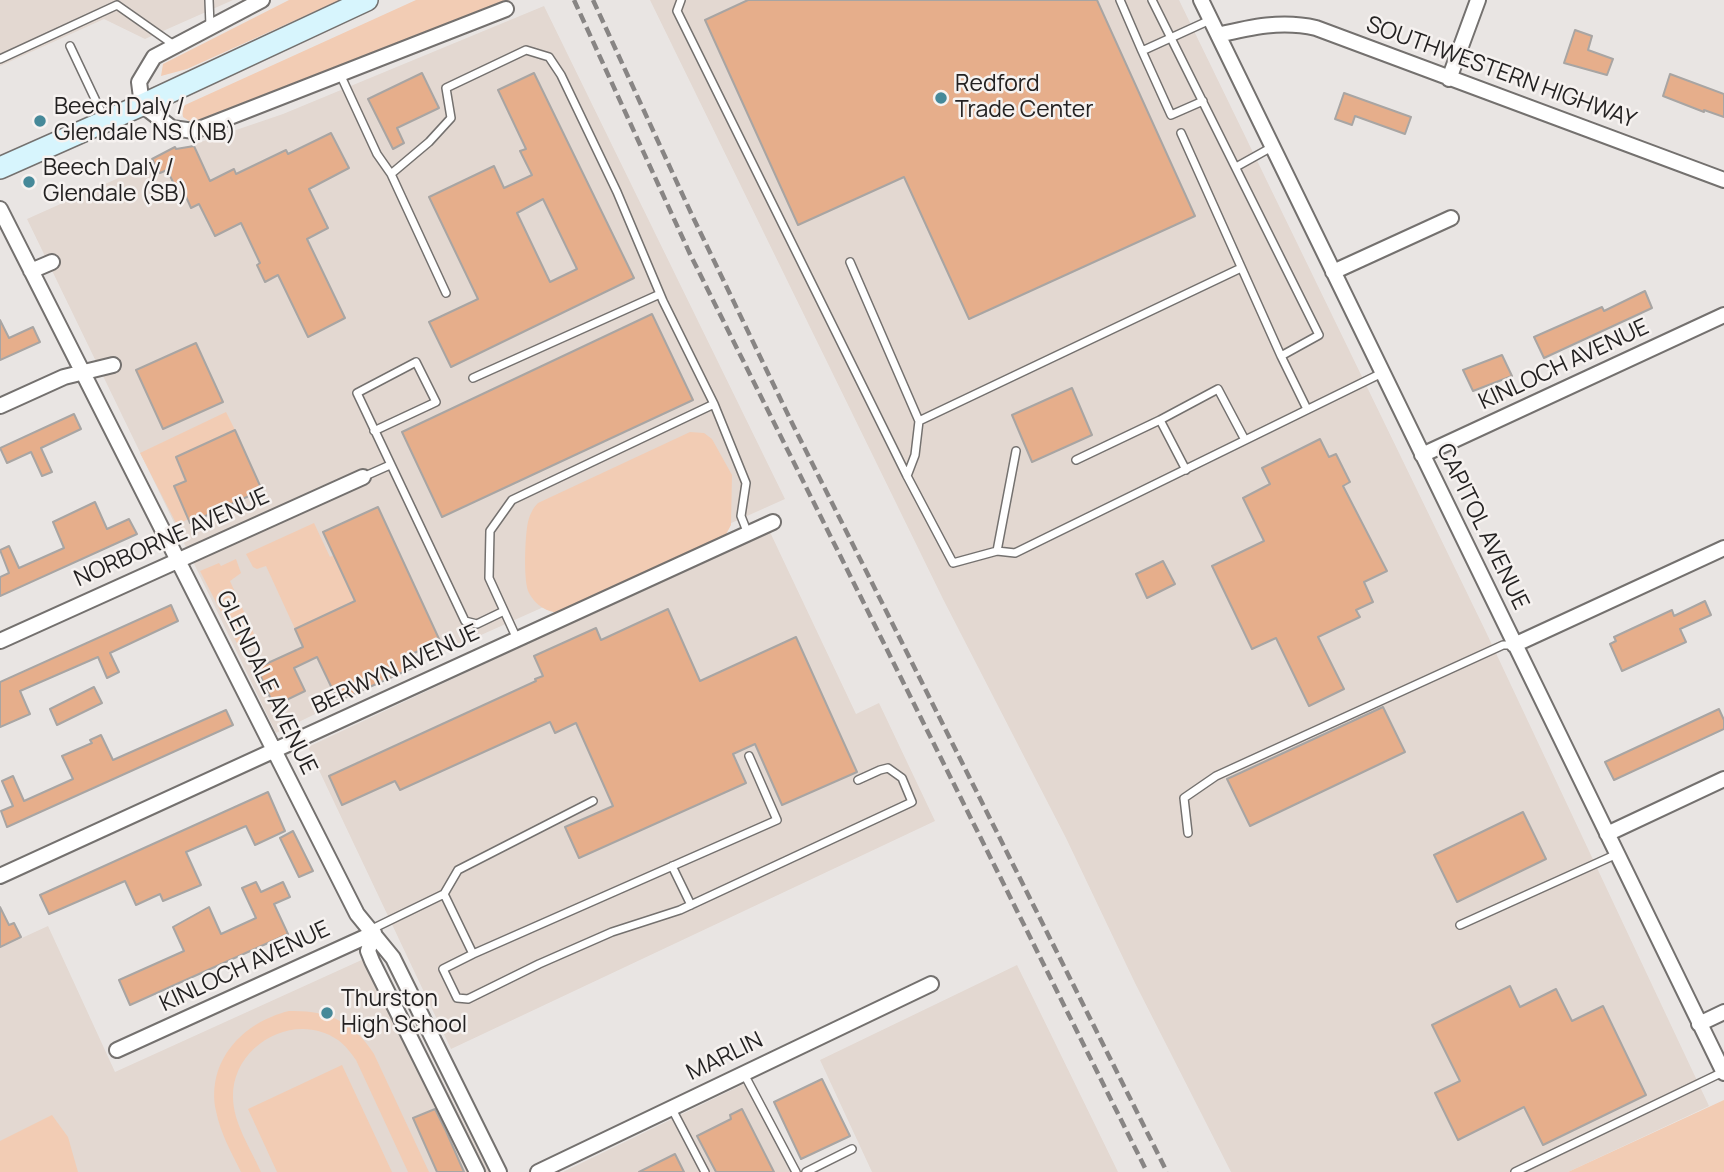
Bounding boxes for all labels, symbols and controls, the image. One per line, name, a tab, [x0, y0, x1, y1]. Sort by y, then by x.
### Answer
street label: SOUTHWESTERN HIGHWAY	[1362, 11, 1640, 135]
place label: Redford Trade Center	[955, 71, 1094, 125]
marker: Redford Trade Center	[933, 90, 949, 106]
place label: Beech Daly / Glendale NS (NB)	[54, 94, 236, 148]
marker: Beech Daly / Glendale NS (NB)	[32, 113, 48, 129]
place label: Beech Daly / Glendale (SB)	[43, 155, 188, 209]
marker: Beech Daly / Glendale (SB)	[21, 174, 37, 190]
street label: KINLOCH AVENUE	[1475, 314, 1653, 416]
street label: CAPITOL AVENUE	[1430, 439, 1534, 615]
street label: NORBORNE AVENUE	[70, 483, 274, 593]
street label: GLENDALE AVENUE	[210, 587, 322, 779]
street label: BERWYN AVENUE	[308, 619, 484, 721]
street label: KINLOCH AVENUE	[156, 916, 334, 1018]
place label: Thurston High School	[341, 986, 467, 1040]
marker: Thurston High School	[319, 1005, 335, 1021]
street label: MARLIN	[682, 1027, 768, 1087]

